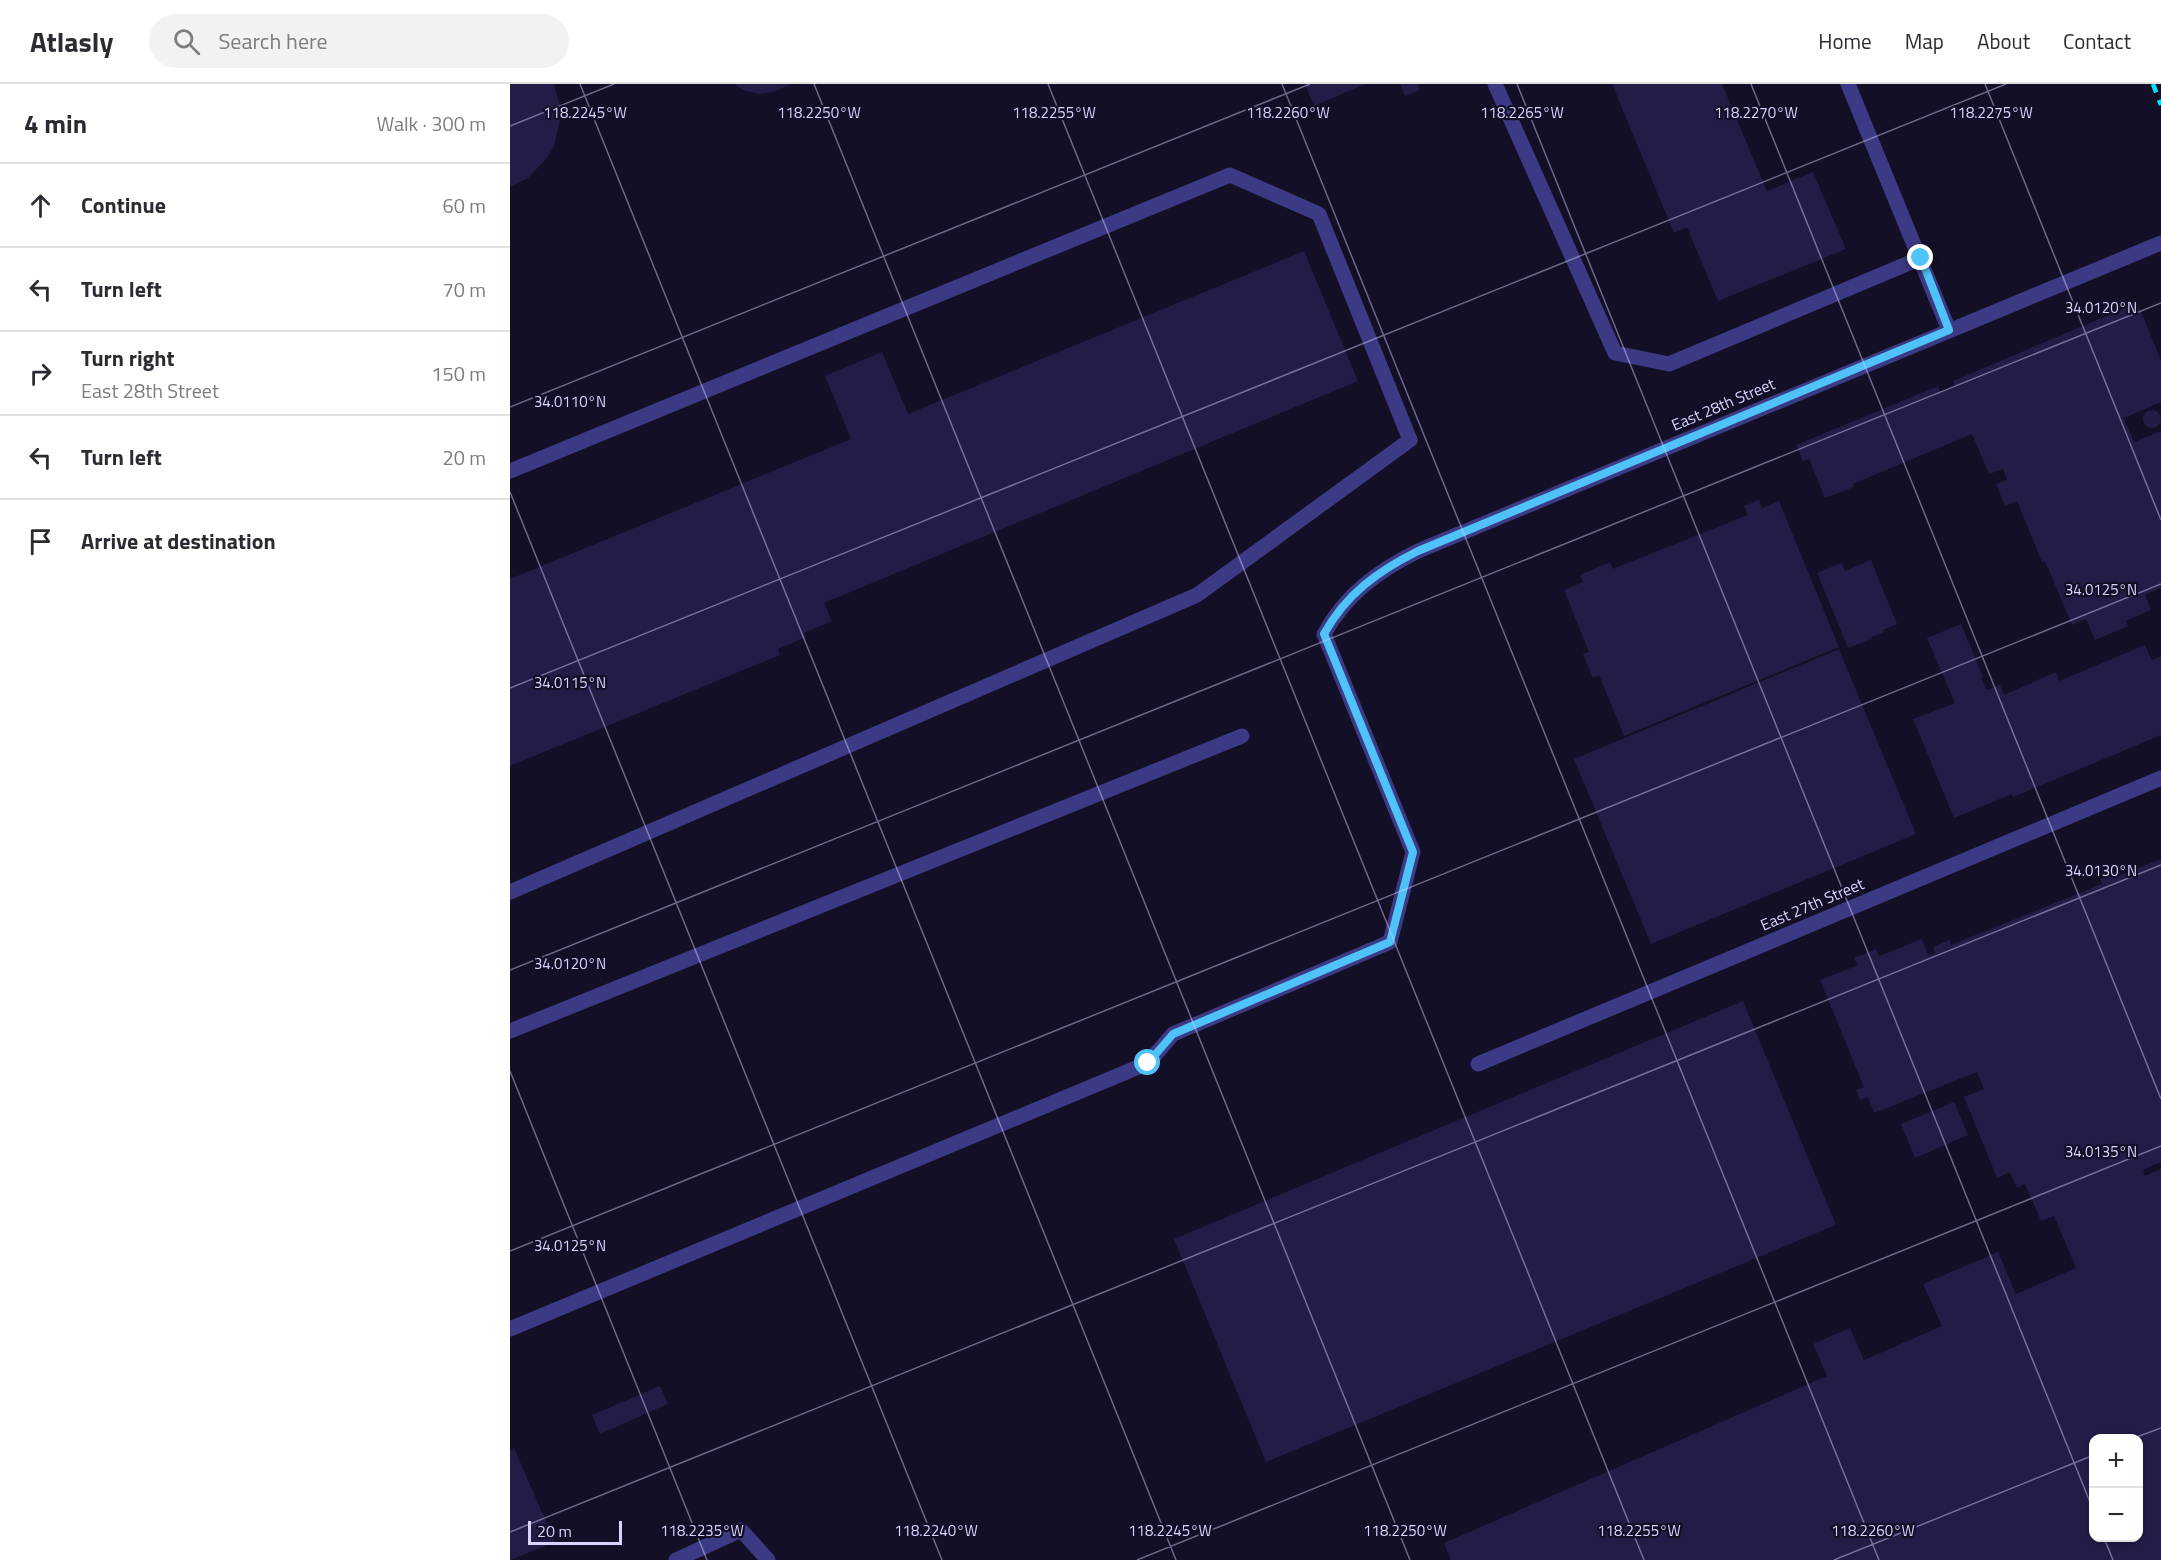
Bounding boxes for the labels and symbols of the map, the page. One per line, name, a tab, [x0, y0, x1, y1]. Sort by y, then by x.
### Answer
text: 118.2245°W	[543, 101, 627, 124]
text: 118.2250°W	[777, 101, 861, 124]
text: 118.2255°W	[1012, 101, 1096, 124]
text: 118.2260°W	[1246, 101, 1330, 124]
text: 118.2265°W	[1480, 101, 1564, 124]
text: 118.2270°W	[1714, 101, 1798, 124]
text: 118.2275°W	[1949, 101, 2033, 124]
route end	[1907, 244, 1933, 270]
text: 34.0120°N	[2065, 296, 2137, 319]
street label: East 28th Street	[1668, 371, 1779, 437]
text: 34.0110°N	[534, 390, 606, 413]
text: 34.0125°N	[2065, 578, 2137, 601]
text: 34.0115°N	[534, 671, 606, 694]
text: 34.0130°N	[2065, 859, 2137, 882]
street label: East 27th Street	[1757, 871, 1868, 937]
text: 34.0120°N	[534, 952, 606, 975]
route start	[1134, 1049, 1160, 1075]
text: 34.0135°N	[2065, 1140, 2137, 1163]
text: 34.0125°N	[534, 1234, 606, 1257]
scale bar	[528, 1518, 622, 1546]
text: 118.2235°W	[660, 1519, 744, 1542]
text: 118.2240°W	[894, 1519, 978, 1542]
text: 118.2245°W	[1128, 1519, 1212, 1542]
text: 118.2250°W	[1363, 1519, 1447, 1542]
text: 118.2255°W	[1597, 1519, 1681, 1542]
text: 118.2260°W	[1831, 1519, 1915, 1542]

